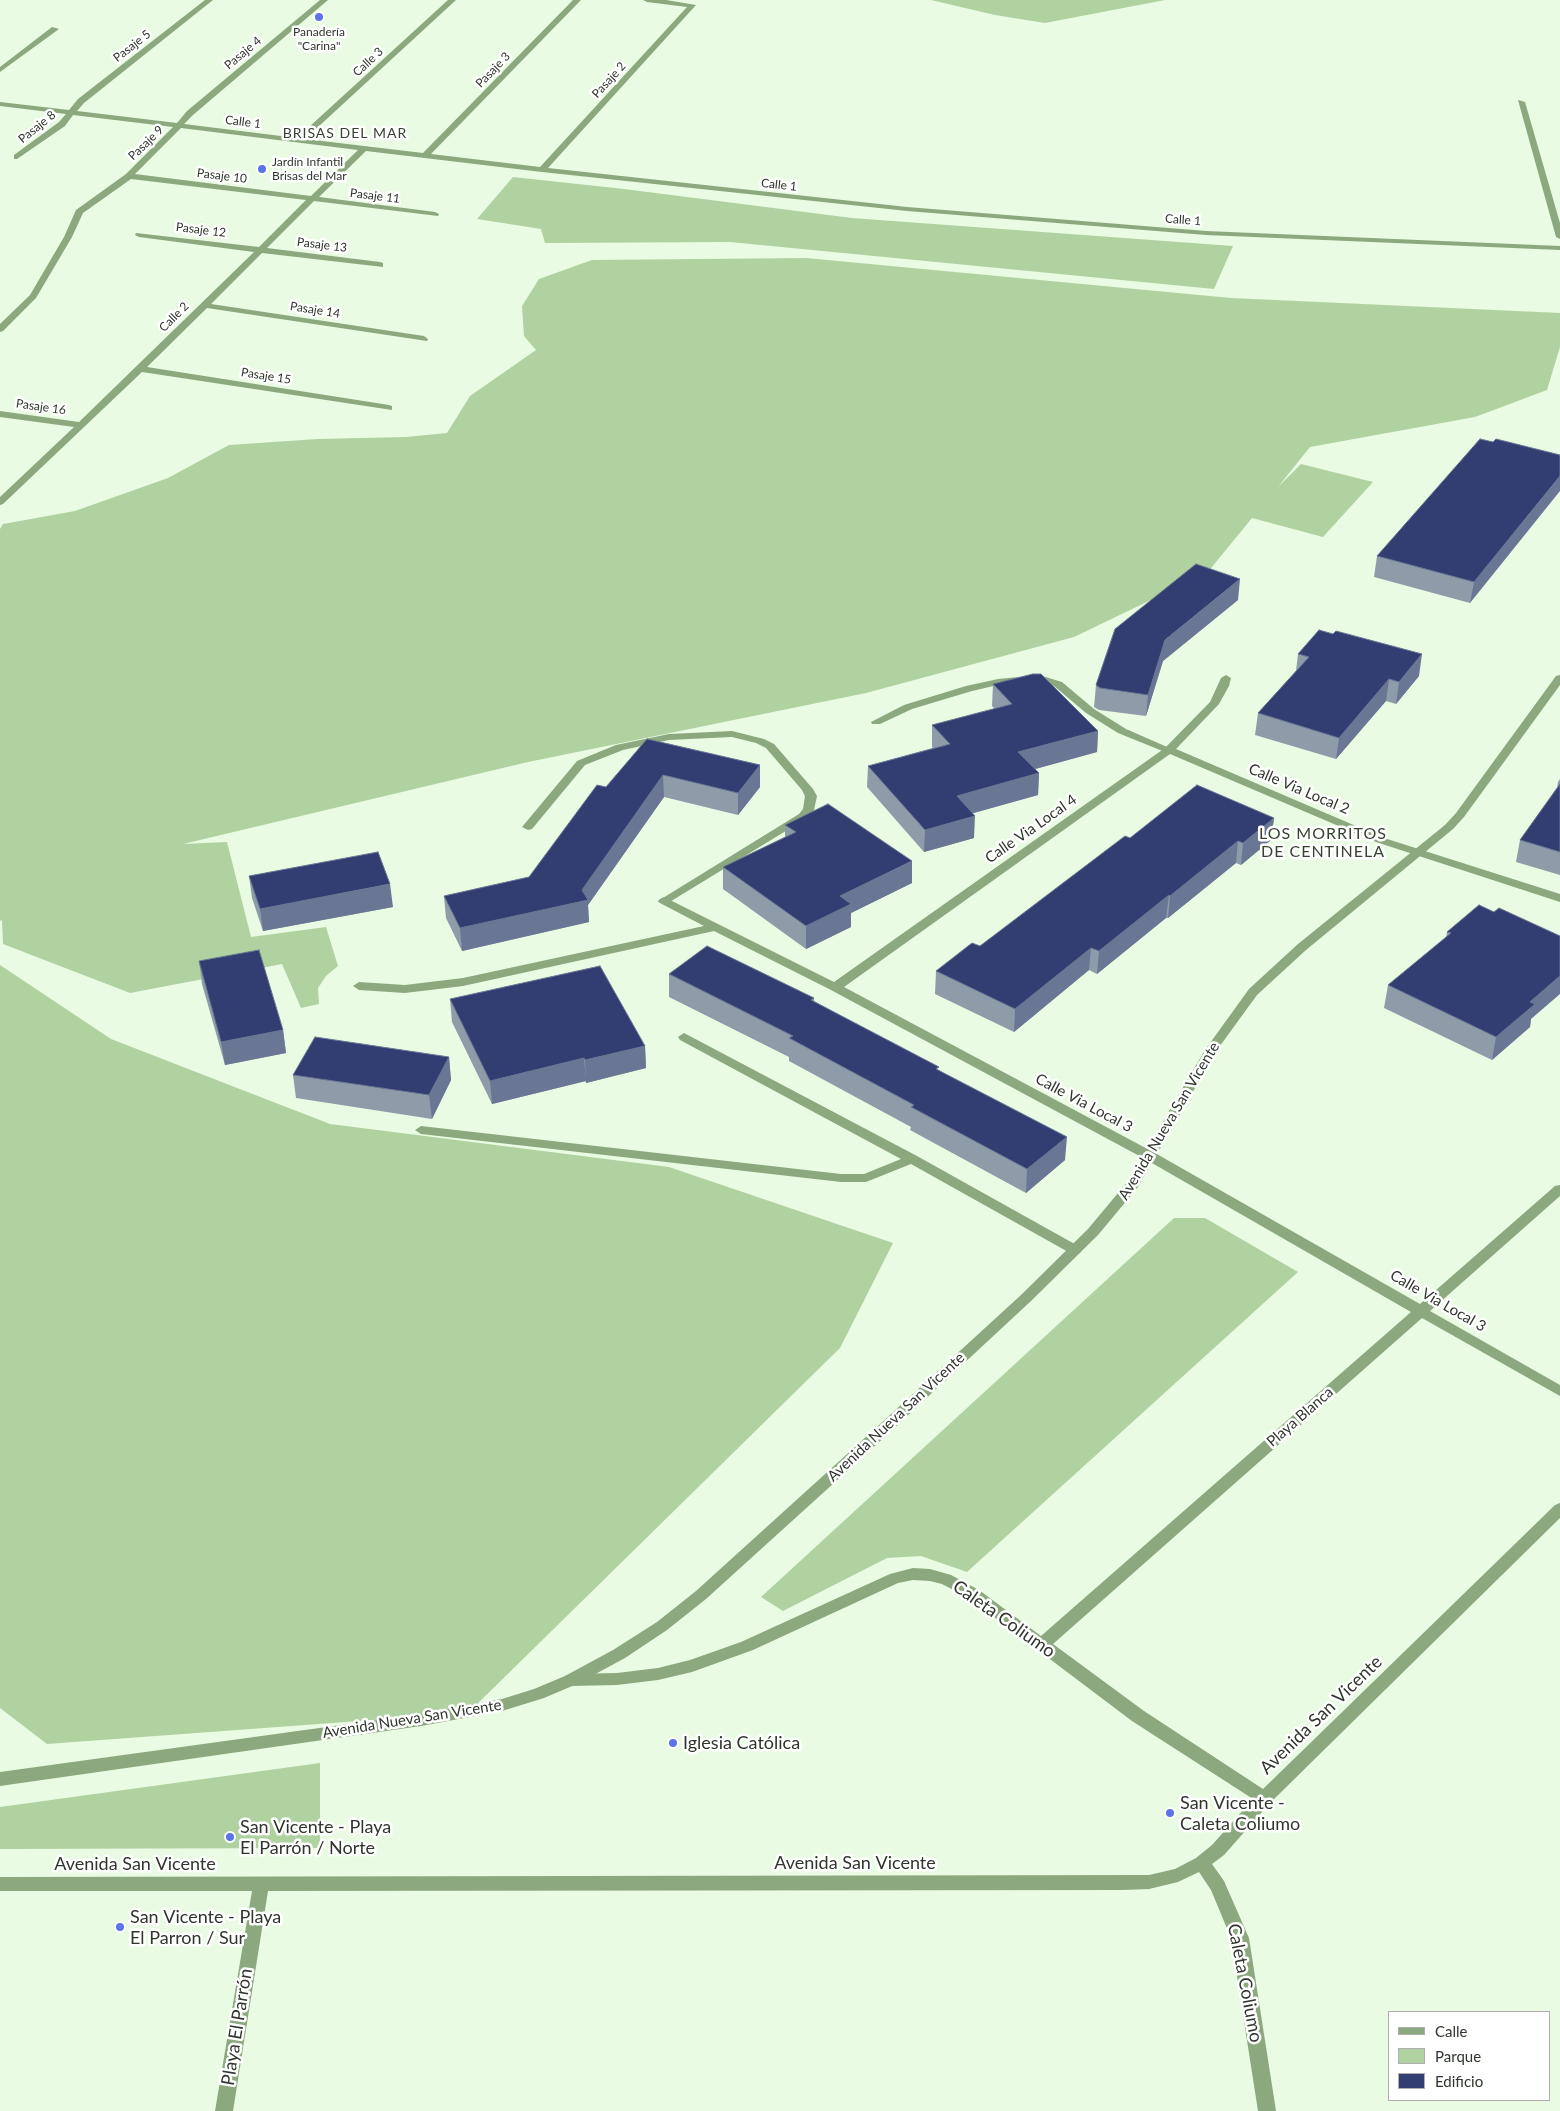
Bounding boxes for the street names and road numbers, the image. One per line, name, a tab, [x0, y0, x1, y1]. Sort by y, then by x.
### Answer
street label: Pasaje 5	[110, 27, 154, 65]
street label: Pasaje 4	[222, 34, 264, 72]
street label: Calle 3	[350, 44, 386, 80]
street label: Pasaje 3	[473, 49, 513, 91]
street label: Pasaje 2	[589, 59, 629, 101]
street label: Pasaje 8	[16, 108, 58, 146]
street label: Calle 1	[224, 113, 262, 131]
street label: Pasaje 9	[125, 123, 167, 163]
street label: Pasaje 10	[196, 166, 248, 186]
street label: Calle 1	[760, 176, 798, 194]
street label: Pasaje 11	[349, 186, 401, 206]
street label: Calle 1	[1165, 212, 1201, 228]
street label: Pasaje 12	[175, 220, 227, 240]
street label: Pasaje 13	[296, 235, 348, 255]
street label: Calle 2	[156, 299, 192, 335]
street label: Pasaje 14	[289, 299, 341, 321]
street label: Pasaje 15	[240, 365, 292, 387]
street label: Pasaje 16	[15, 396, 67, 418]
street label: Calle Via Local 2	[1246, 760, 1352, 818]
street label: Calle Via Local 4	[982, 791, 1080, 867]
street label: Avenida Nueva San Vicente	[1115, 1039, 1223, 1203]
street label: Calle Via Local 3	[1032, 1070, 1136, 1136]
street label: Calle Via Local 3	[1387, 1266, 1489, 1336]
street label: Avenida Nueva San Vicente	[824, 1349, 968, 1485]
street label: Playa Blanca	[1263, 1383, 1337, 1451]
street label: Caleta Coliumo	[949, 1576, 1059, 1662]
street label: Avenida San Vicente	[1255, 1651, 1387, 1779]
street label: Avenida Nueva San Vicente	[321, 1696, 503, 1742]
street label: Avenida San Vicente	[774, 1852, 936, 1874]
street label: Avenida San Vicente	[54, 1853, 216, 1875]
street label: Caleta Coliumo	[1223, 1922, 1267, 2044]
street label: Playa El Parrón	[217, 1967, 257, 2087]

